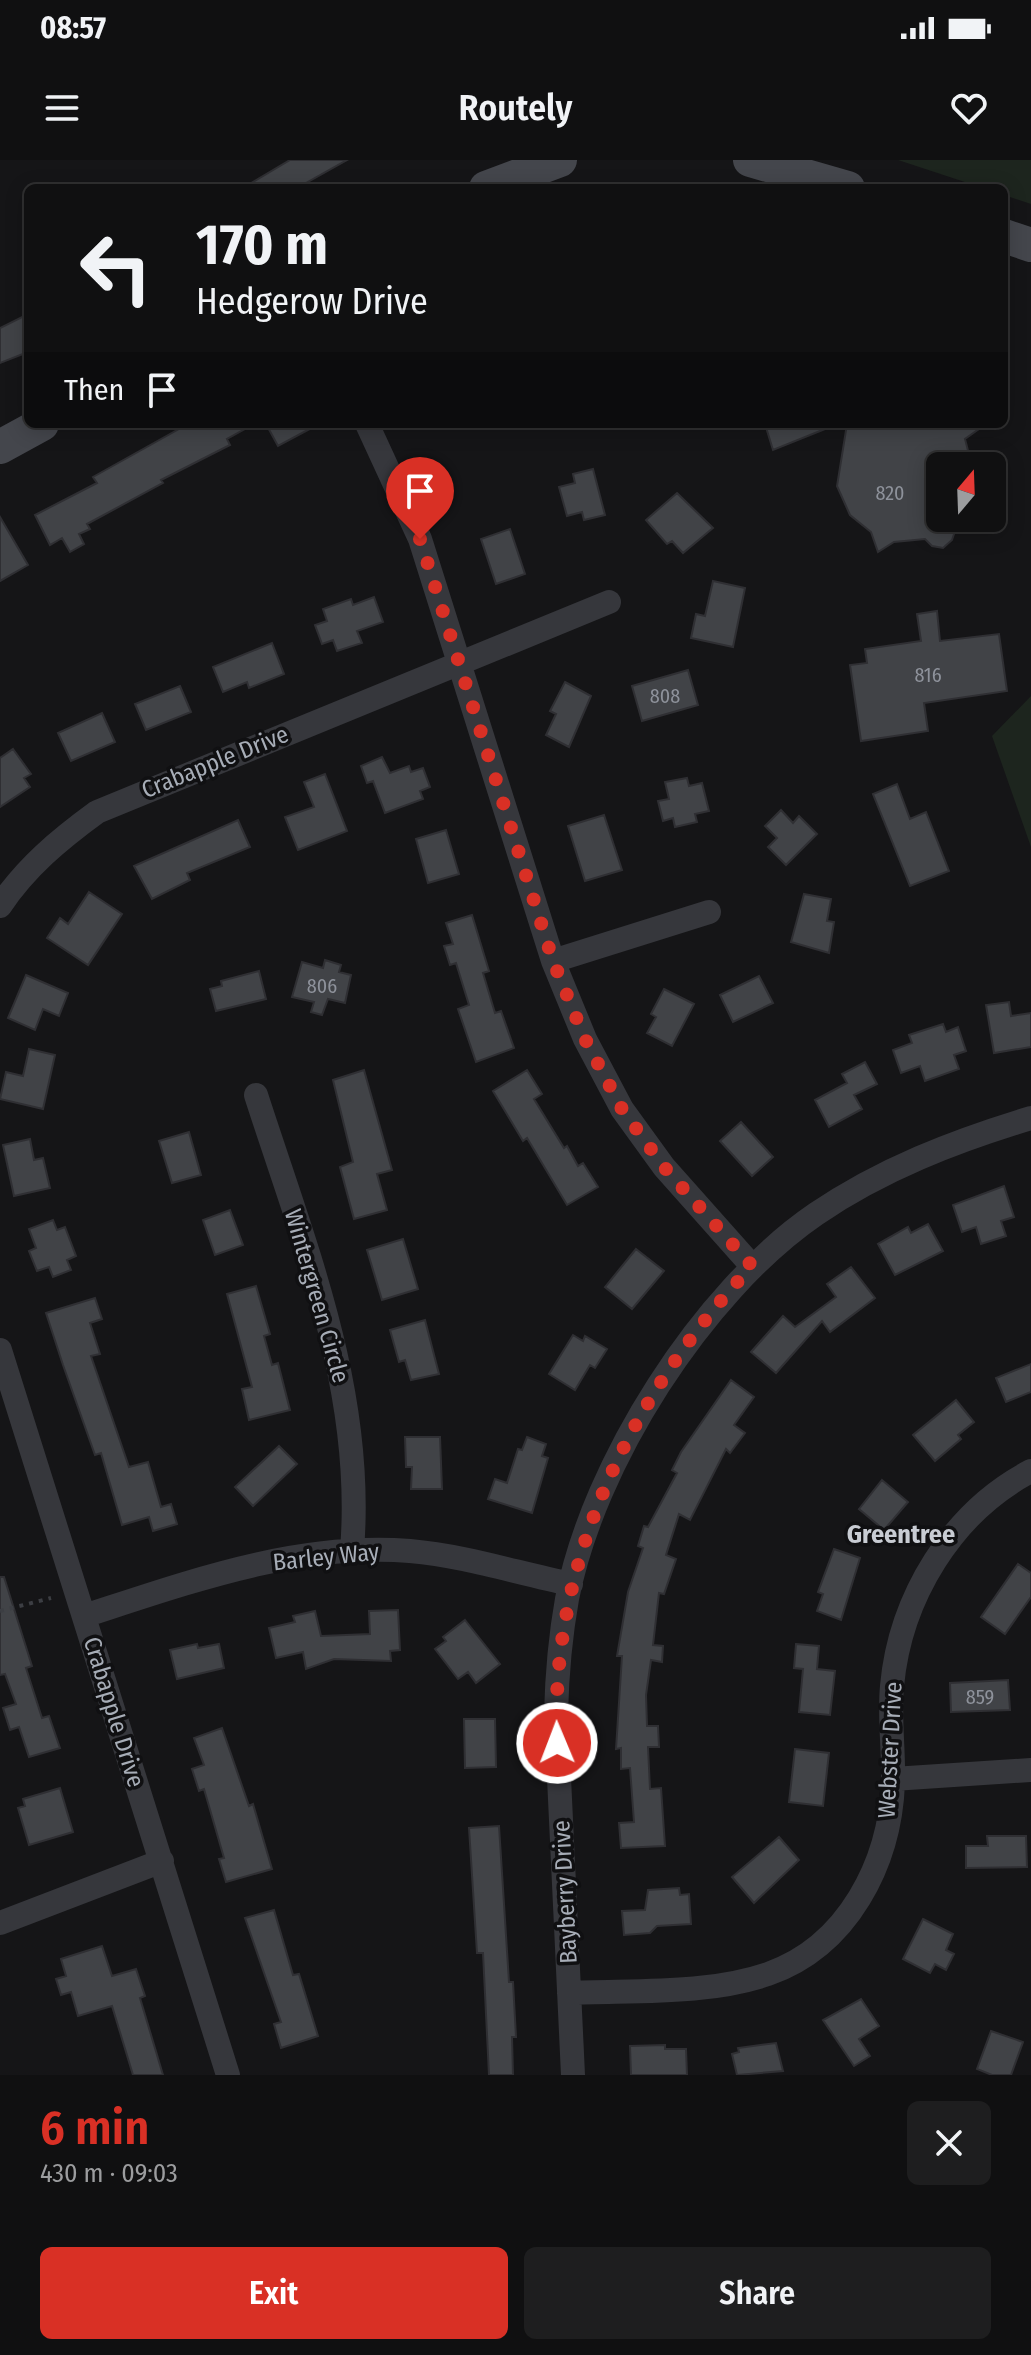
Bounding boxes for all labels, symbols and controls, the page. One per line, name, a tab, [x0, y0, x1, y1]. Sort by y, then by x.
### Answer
text: 08:57	[40, 10, 106, 46]
icon: menu	[40, 86, 84, 130]
text: Routely	[459, 86, 572, 130]
icon: heart	[947, 86, 991, 130]
text: 170 m	[196, 212, 328, 279]
icon: left	[64, 216, 168, 320]
text: Hedgerow Drive	[196, 280, 428, 324]
icon: arrive	[140, 368, 184, 412]
text: Then	[64, 372, 124, 408]
north arrow	[926, 452, 1006, 532]
map controls	[926, 452, 1006, 532]
pin	[386, 457, 454, 539]
icon: arrive	[398, 469, 442, 513]
house number: 820	[875, 481, 905, 505]
house number: 816	[914, 663, 942, 687]
house number: 808	[650, 684, 680, 708]
street label: Crabapple Drive	[138, 720, 292, 804]
house number: 806	[307, 974, 337, 998]
street label: Wintergreen Circle	[279, 1206, 355, 1386]
district label: Greentree	[847, 1519, 955, 1550]
street label: Barley Way	[271, 1537, 381, 1577]
street label: Crabapple Drive	[78, 1634, 150, 1790]
street label: Webster Drive	[872, 1681, 908, 1819]
house number: 859	[966, 1685, 994, 1709]
position arrow	[515, 1701, 599, 1785]
street label: Bayberry Drive	[547, 1819, 583, 1965]
text: 6 min	[40, 2099, 149, 2157]
button: close	[907, 2101, 991, 2185]
text: 430 m · 09:03	[40, 2158, 178, 2189]
button: Exit	[40, 2247, 508, 2339]
button: Share	[524, 2247, 991, 2339]

